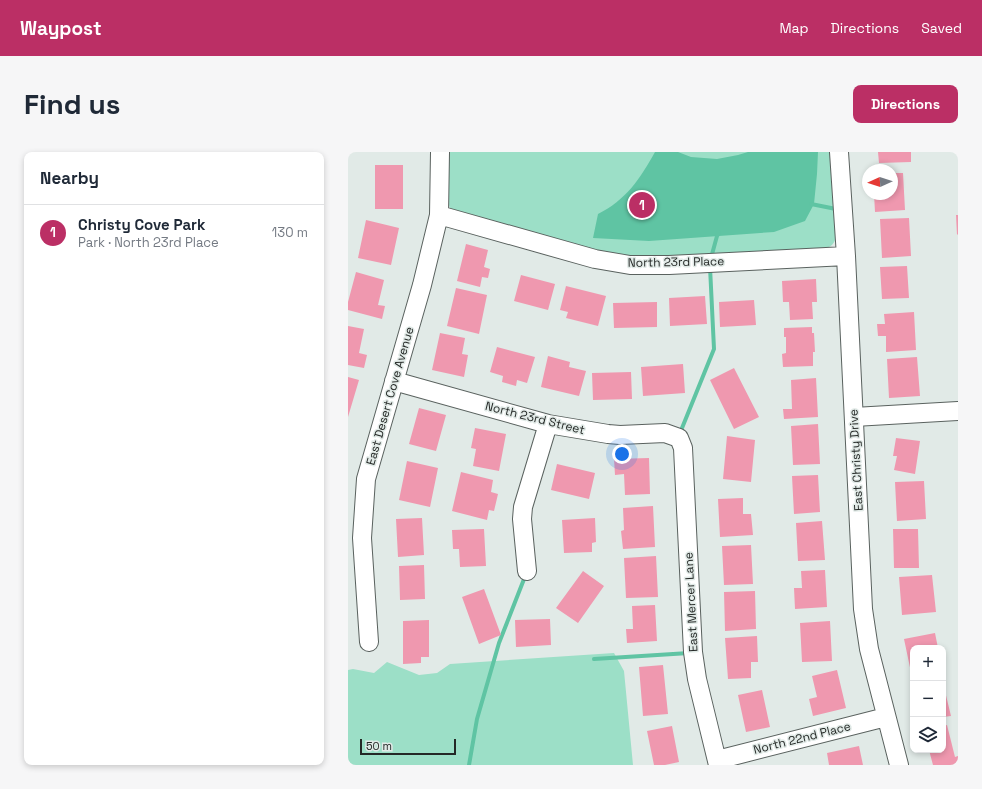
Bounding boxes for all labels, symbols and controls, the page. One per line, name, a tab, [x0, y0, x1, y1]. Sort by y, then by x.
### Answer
text: Waypost	[20, 16, 102, 41]
text: Map	[779, 19, 809, 37]
text: Directions	[831, 19, 899, 37]
text: Saved	[921, 19, 962, 37]
button: Directions	[853, 85, 958, 123]
text: Find us	[24, 86, 121, 122]
north arrow	[862, 164, 898, 200]
text: Nearby	[40, 167, 99, 189]
pin: 1	[629, 190, 655, 220]
text: Christy Cove Park	[78, 215, 206, 234]
text: 1	[50, 224, 56, 241]
text: 130 m	[272, 224, 308, 241]
text: Park · North 23rd Place	[78, 234, 219, 251]
street label: North 23rd Place	[628, 253, 724, 271]
street label: East Desert Cove Avenue	[363, 325, 417, 467]
street label: North 23rd Street	[484, 398, 586, 438]
street label: East Christy Drive	[845, 409, 867, 511]
your location	[612, 444, 632, 464]
street label: East Mercer Lane	[680, 552, 702, 652]
map controls	[910, 645, 946, 753]
button: +	[910, 645, 946, 681]
button: −	[910, 681, 946, 717]
button: layers	[910, 717, 946, 753]
street label: North 22nd Place	[752, 718, 852, 758]
scale bar	[360, 737, 456, 756]
text: 50 m	[366, 739, 392, 753]

